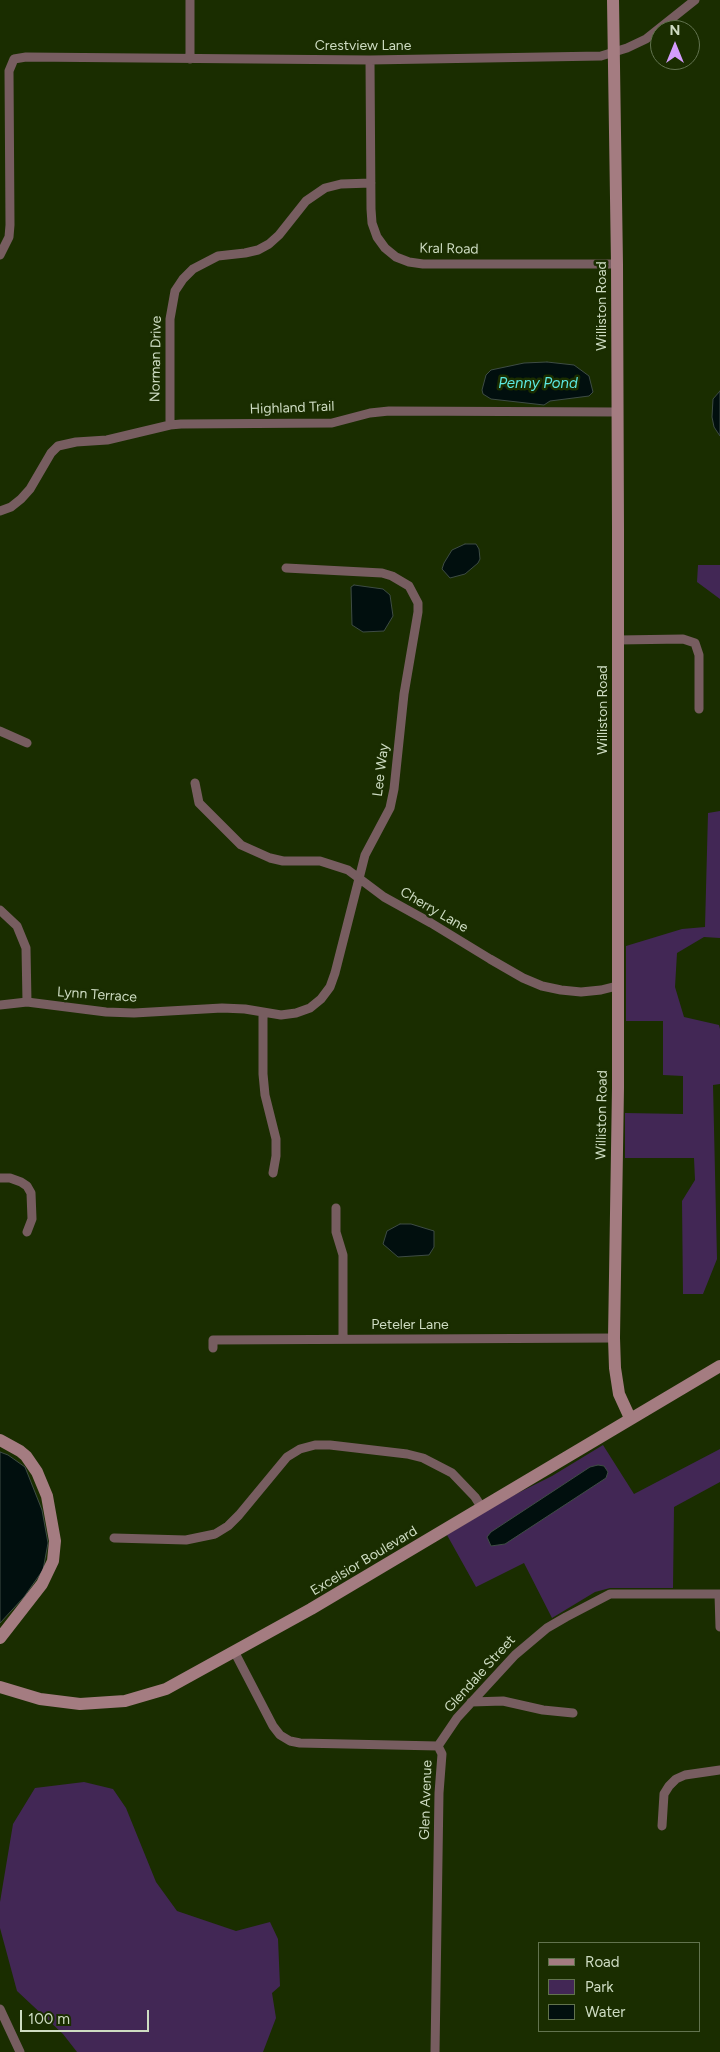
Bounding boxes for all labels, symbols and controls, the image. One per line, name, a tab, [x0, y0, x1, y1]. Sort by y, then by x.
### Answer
north arrow	[650, 20, 700, 70]
text: N	[670, 22, 680, 39]
street label: Crestview Lane	[315, 38, 411, 54]
street label: Kral Road	[419, 240, 479, 258]
street label: Williston Road	[594, 261, 610, 351]
street label: Norman Drive	[147, 316, 165, 402]
water label: Penny Pond	[498, 375, 578, 393]
street label: Highland Trail	[249, 398, 335, 418]
street label: Williston Road	[595, 665, 611, 755]
street label: Lee Way	[369, 743, 393, 797]
street label: Cherry Lane	[397, 884, 471, 936]
street label: Lynn Terrace	[57, 984, 137, 1006]
street label: Williston Road	[593, 1070, 611, 1160]
street label: Peteler Lane	[371, 1317, 449, 1333]
street label: Excelsior Boulevard	[308, 1523, 420, 1599]
street label: Glendale Street	[441, 1632, 519, 1716]
street label: Glen Avenue	[416, 1760, 436, 1840]
legend	[538, 1942, 700, 2032]
text: Road	[585, 1953, 620, 1971]
text: Park	[585, 1978, 614, 1996]
scale bar	[22, 2000, 151, 2032]
text: Water	[585, 2003, 625, 2021]
text: 100 m	[28, 2010, 70, 2028]

